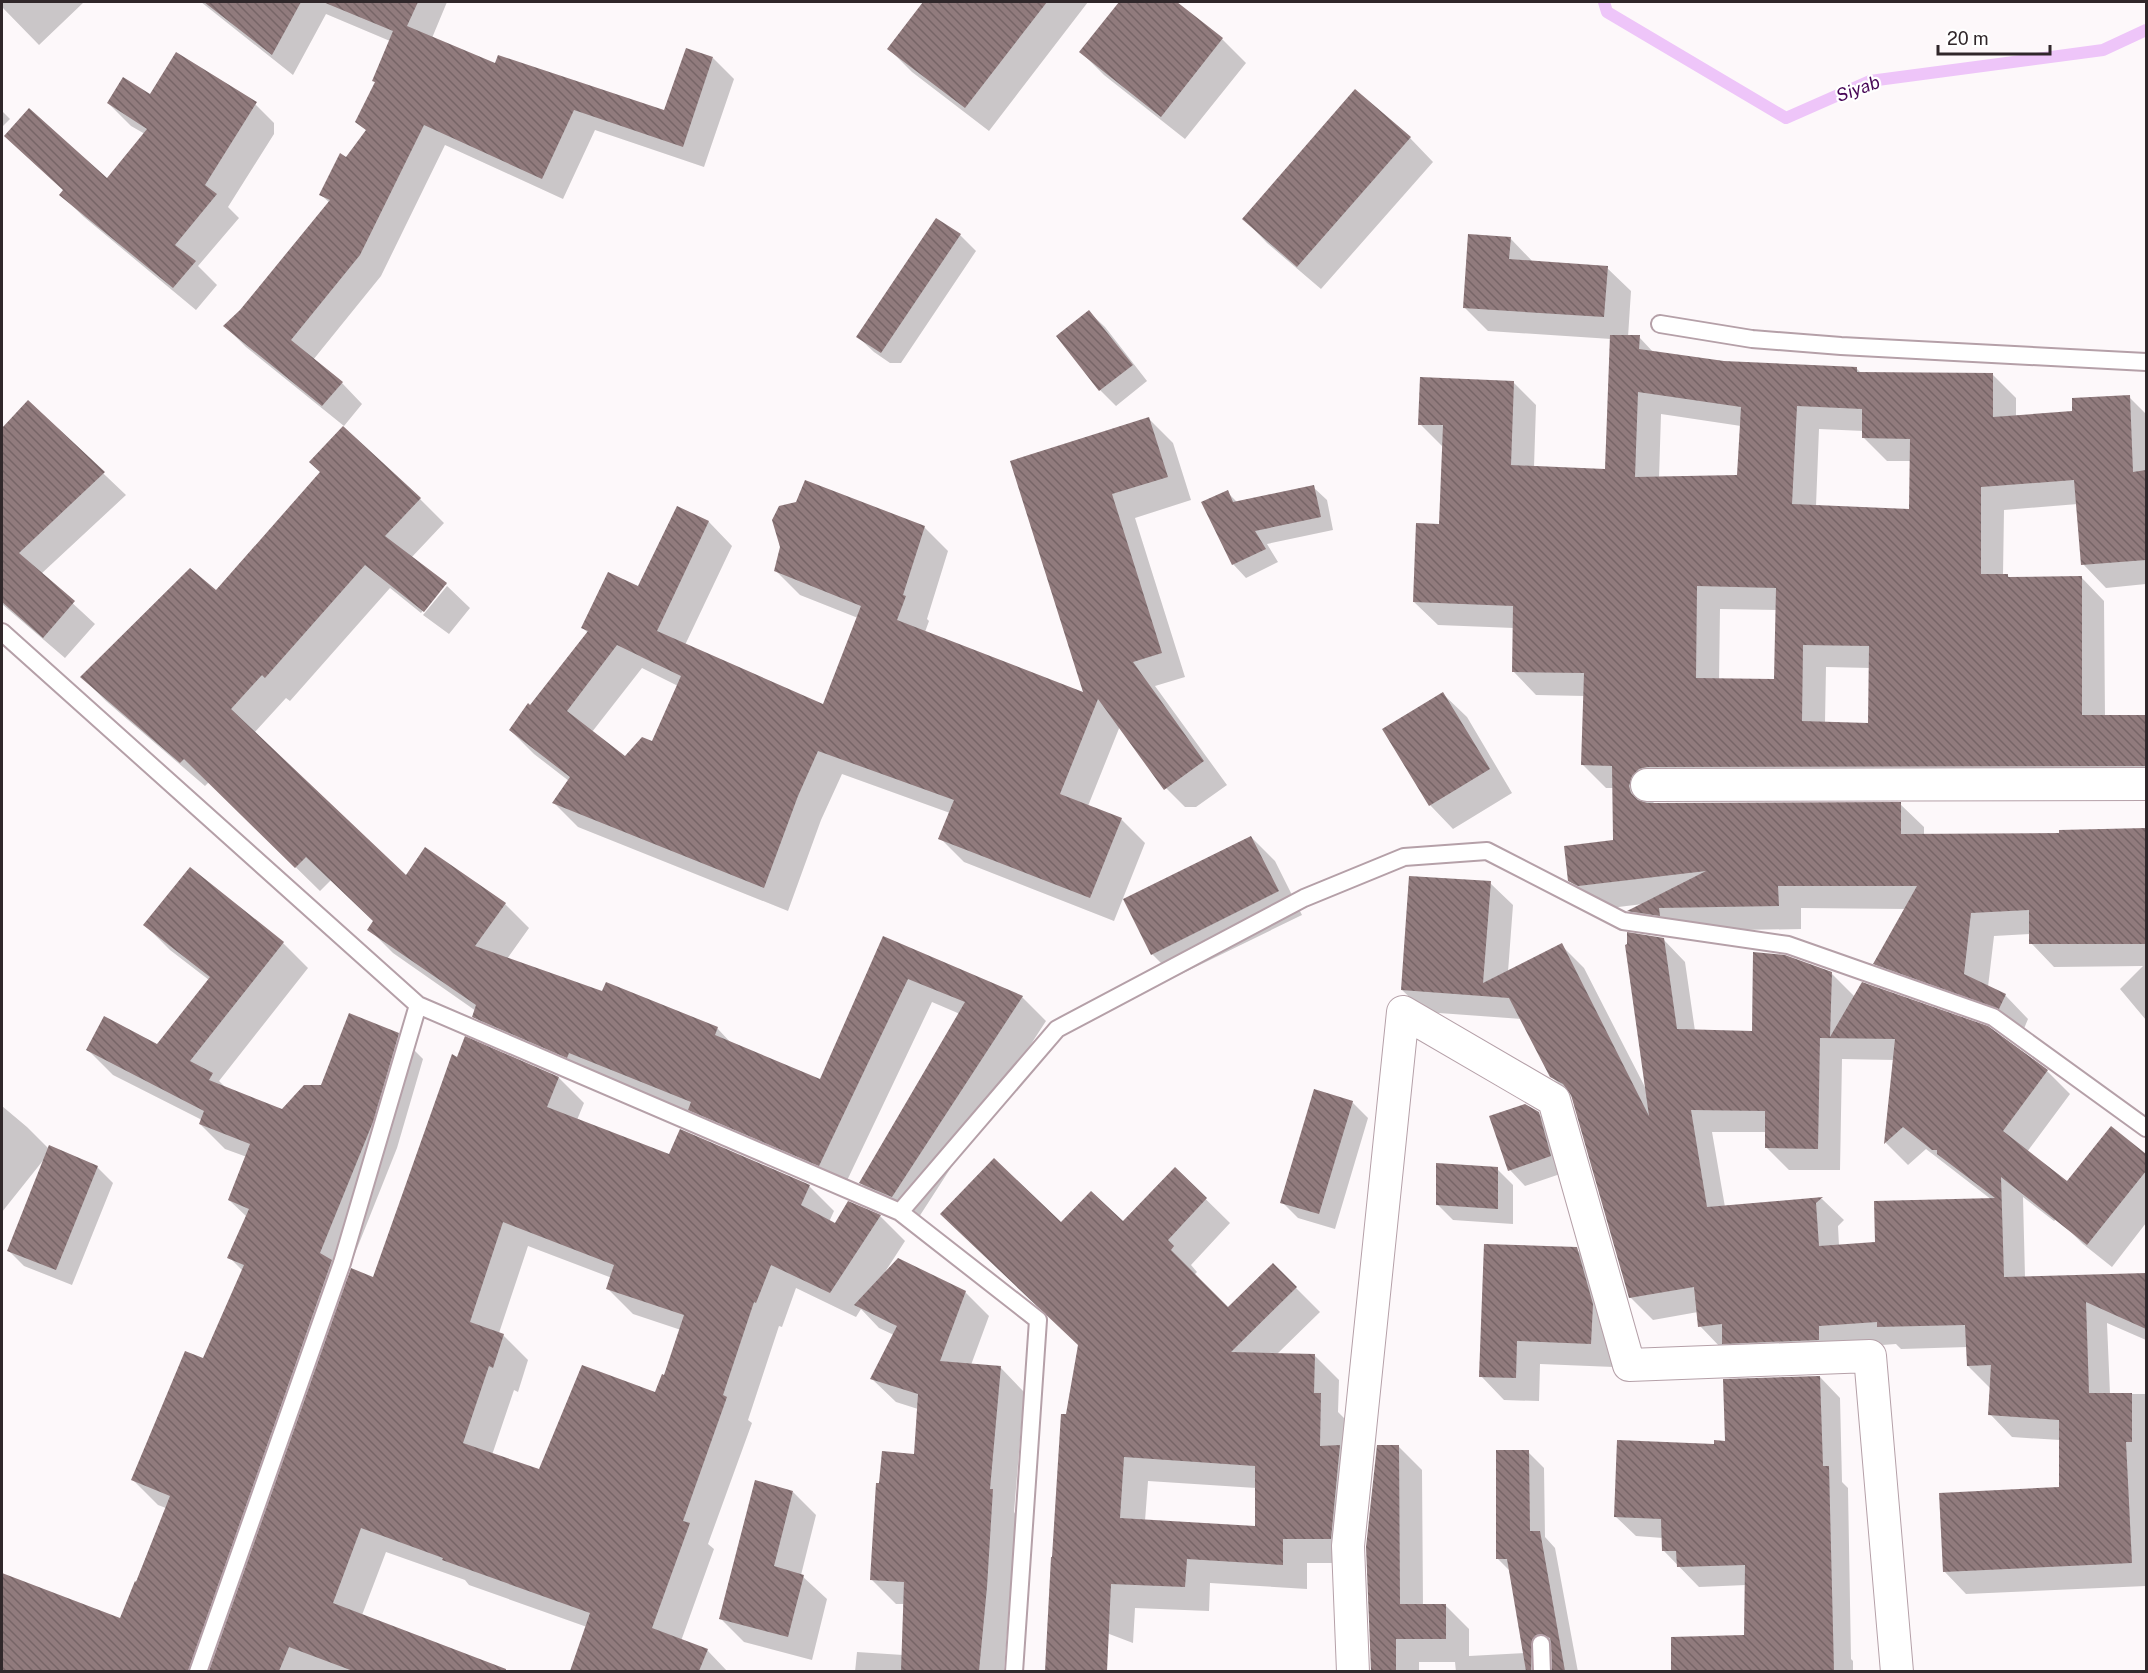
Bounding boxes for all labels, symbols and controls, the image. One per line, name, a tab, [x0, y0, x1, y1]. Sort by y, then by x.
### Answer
scale bar	[1938, 18, 2050, 56]
text: 20 m	[1947, 28, 1989, 49]
water label: Siyab	[1833, 71, 1883, 106]

